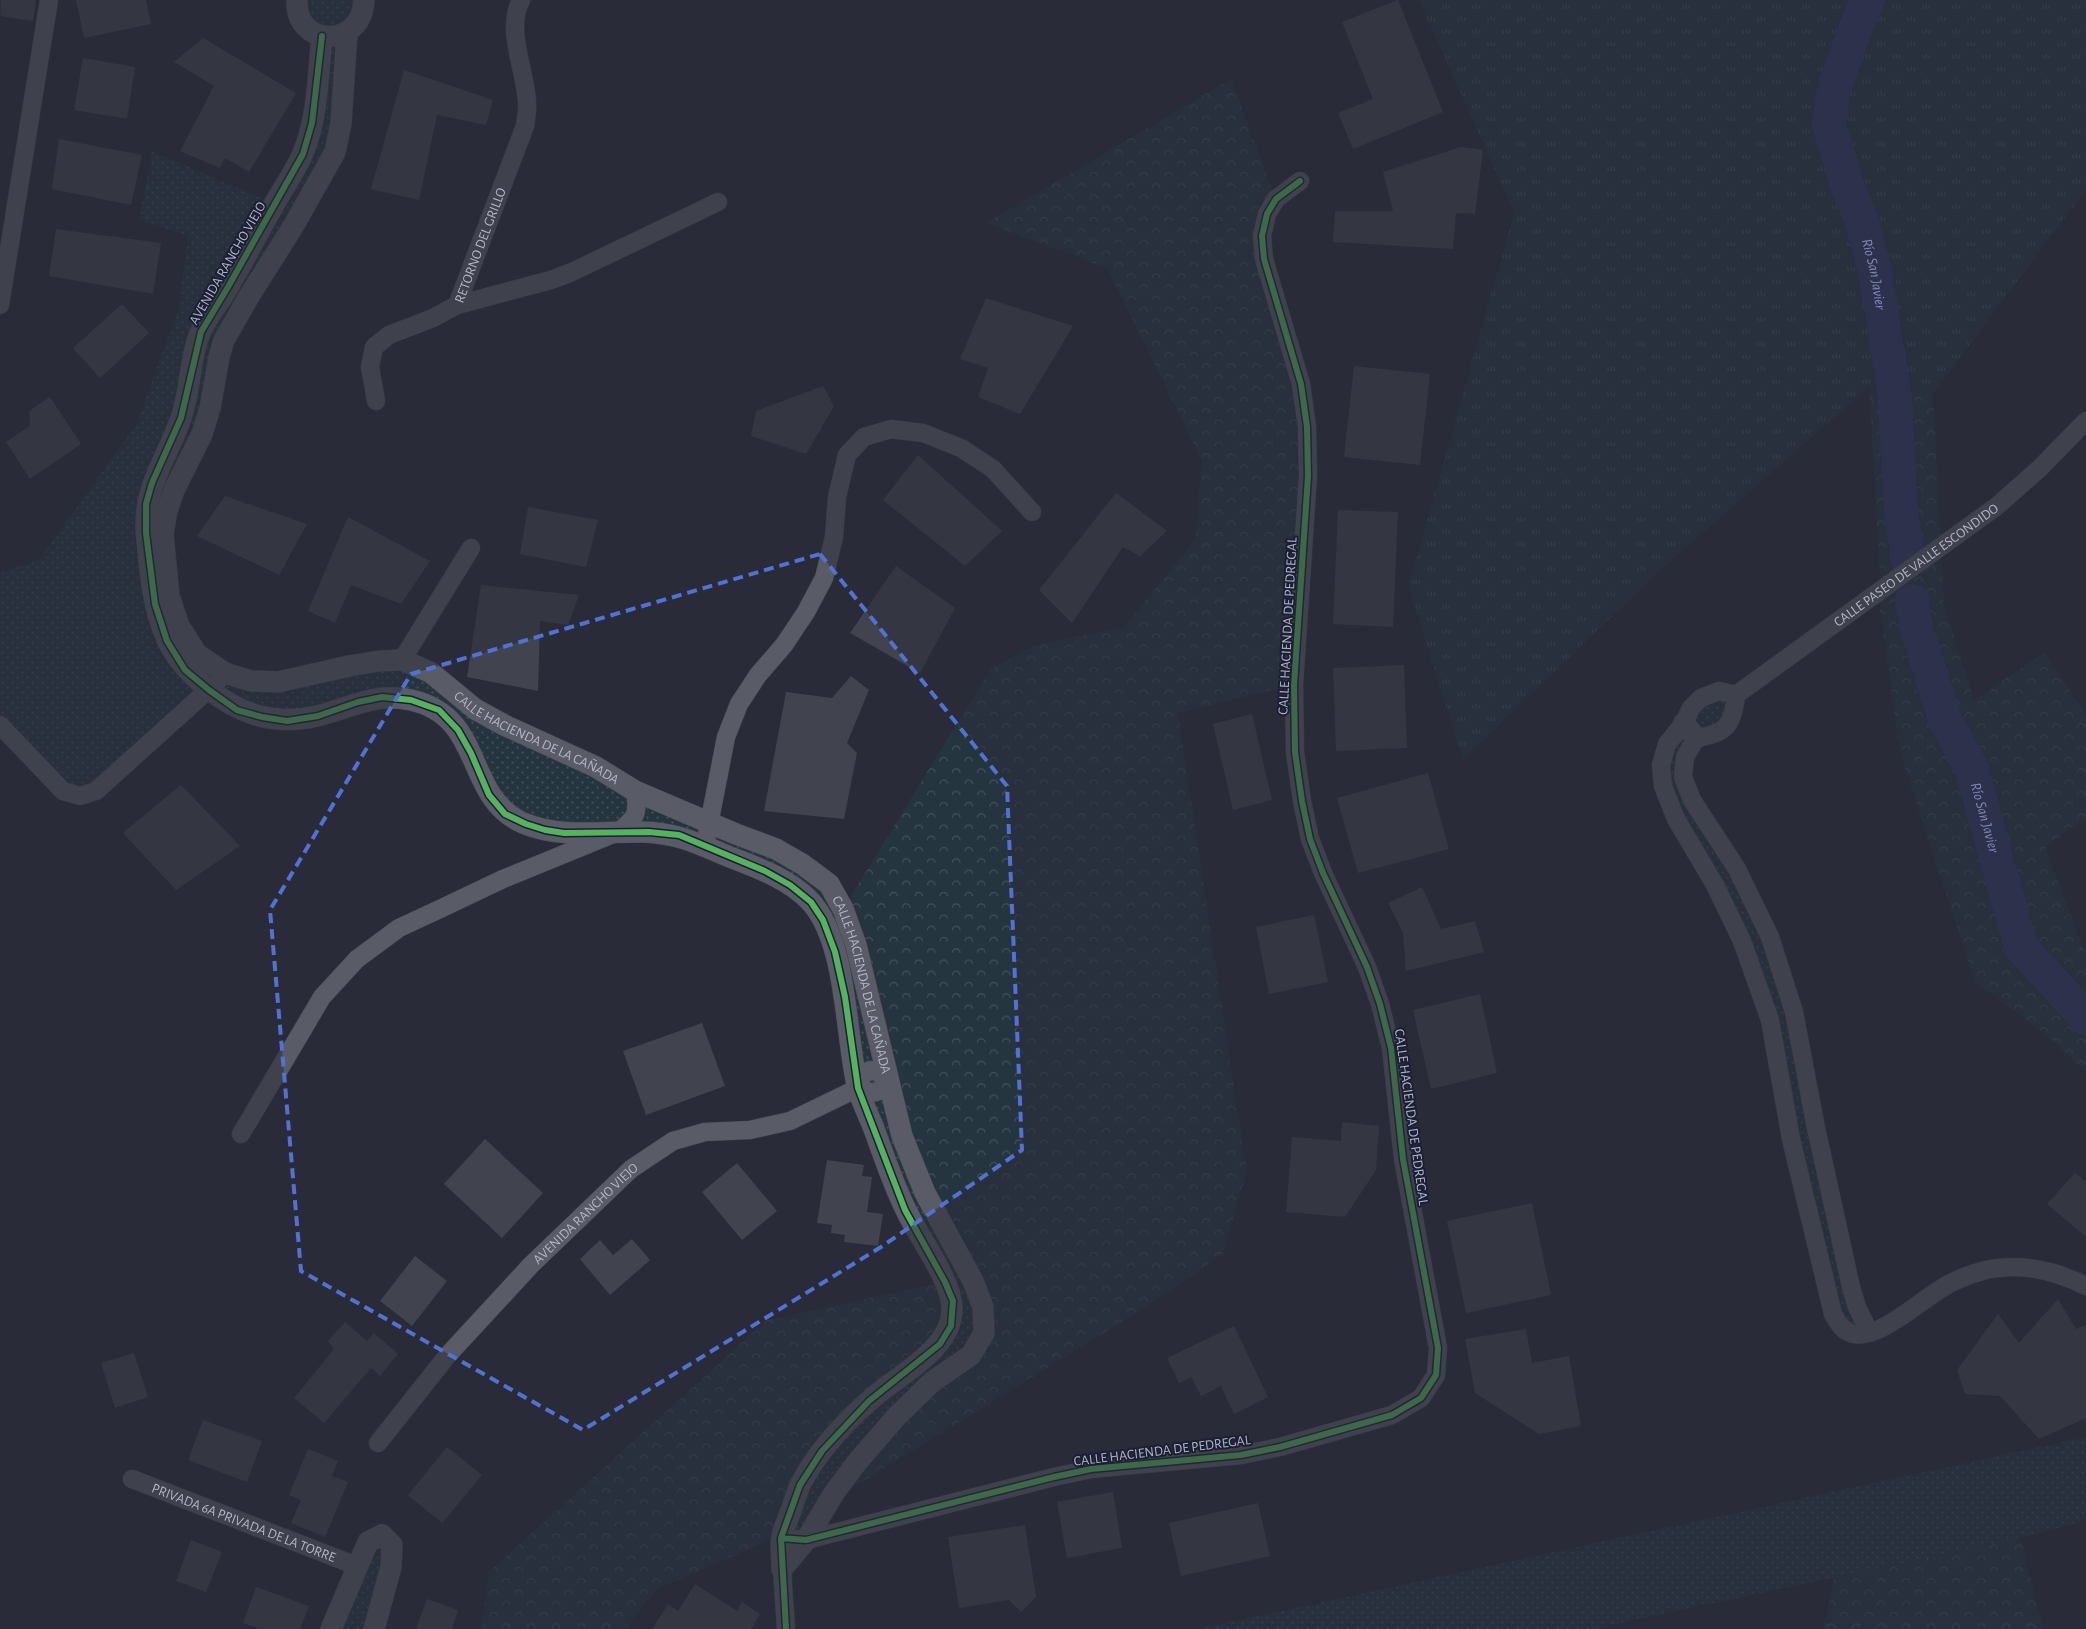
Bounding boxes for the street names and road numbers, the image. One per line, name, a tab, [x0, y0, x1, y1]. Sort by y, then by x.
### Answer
street label: RETORNO DEL GRILLO	[452, 186, 509, 305]
street label: AVENIDA RANCHO VIEJO	[187, 200, 269, 327]
street label: CALLE PASEO DE VALLE ESCONDIDO	[1832, 501, 2001, 630]
street label: CALLE HACIENDA DE PEDREGAL	[1276, 537, 1300, 715]
street label: CALLE HACIENDA DE LA CAÑADA	[451, 689, 621, 787]
street label: CALLE HACIENDA DE LA CAÑADA	[829, 894, 893, 1075]
street label: CALLE HACIENDA DE PEDREGAL	[1392, 1028, 1430, 1206]
street label: AVENIDA RANCHO VIEJO	[531, 1160, 641, 1267]
street label: CALLE HACIENDA DE PEDREGAL	[1073, 1433, 1251, 1469]
street label: PRIVADA 6A PRIVADA DE LA TORRE	[150, 1481, 338, 1565]

